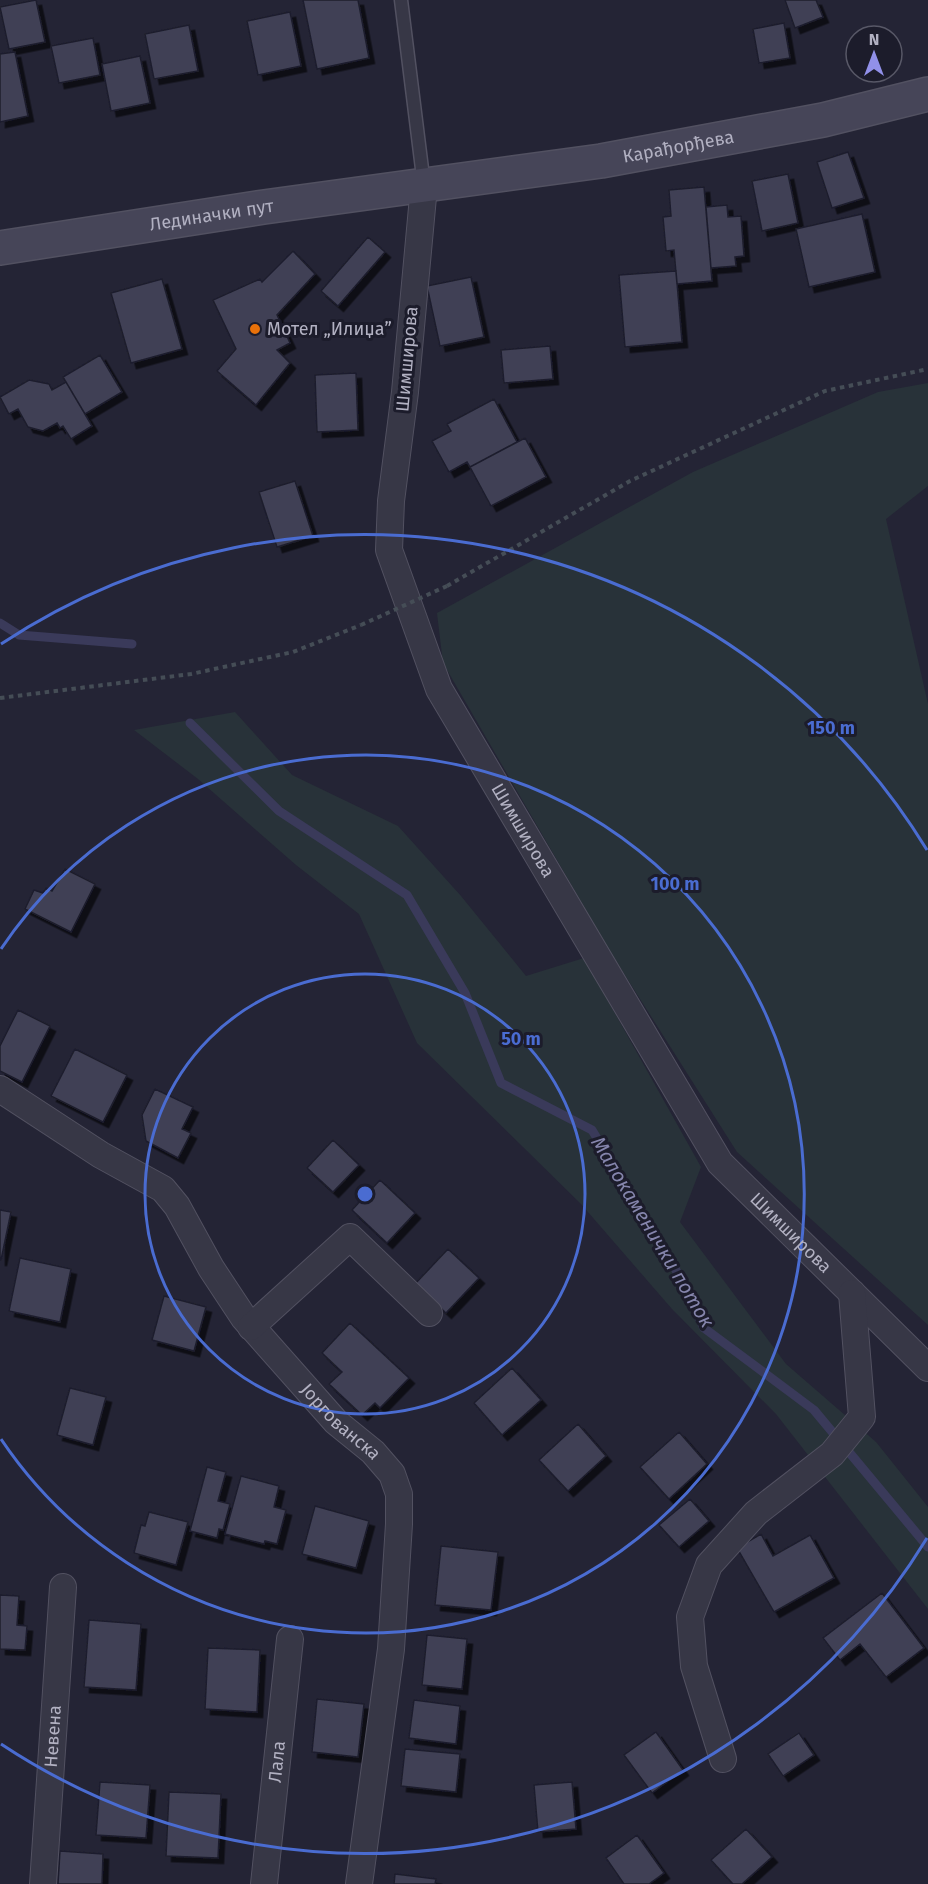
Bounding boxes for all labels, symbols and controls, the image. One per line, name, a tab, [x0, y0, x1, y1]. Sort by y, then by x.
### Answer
north arrow	[844, 24, 904, 84]
text: N	[869, 30, 879, 49]
street label: Карађорђева	[621, 126, 736, 168]
street label: Лединачки пут	[148, 195, 276, 236]
street label: Шимширова	[391, 305, 423, 413]
place label: Мотел „Илиџа”	[267, 318, 392, 340]
marker: Мотел „Илиџа”	[248, 322, 262, 336]
text: 150 m	[807, 717, 855, 739]
street label: Шимширова	[486, 779, 559, 882]
text: 100 m	[651, 873, 699, 895]
text: 50 m	[501, 1028, 541, 1050]
water label: Малокаменички поток	[586, 1132, 720, 1332]
centre of rings	[355, 1184, 375, 1204]
street label: Шимширова	[745, 1188, 836, 1278]
street label: Јоргованска	[296, 1379, 386, 1464]
street label: Невена	[40, 1704, 66, 1768]
street label: Лала	[264, 1740, 290, 1784]

